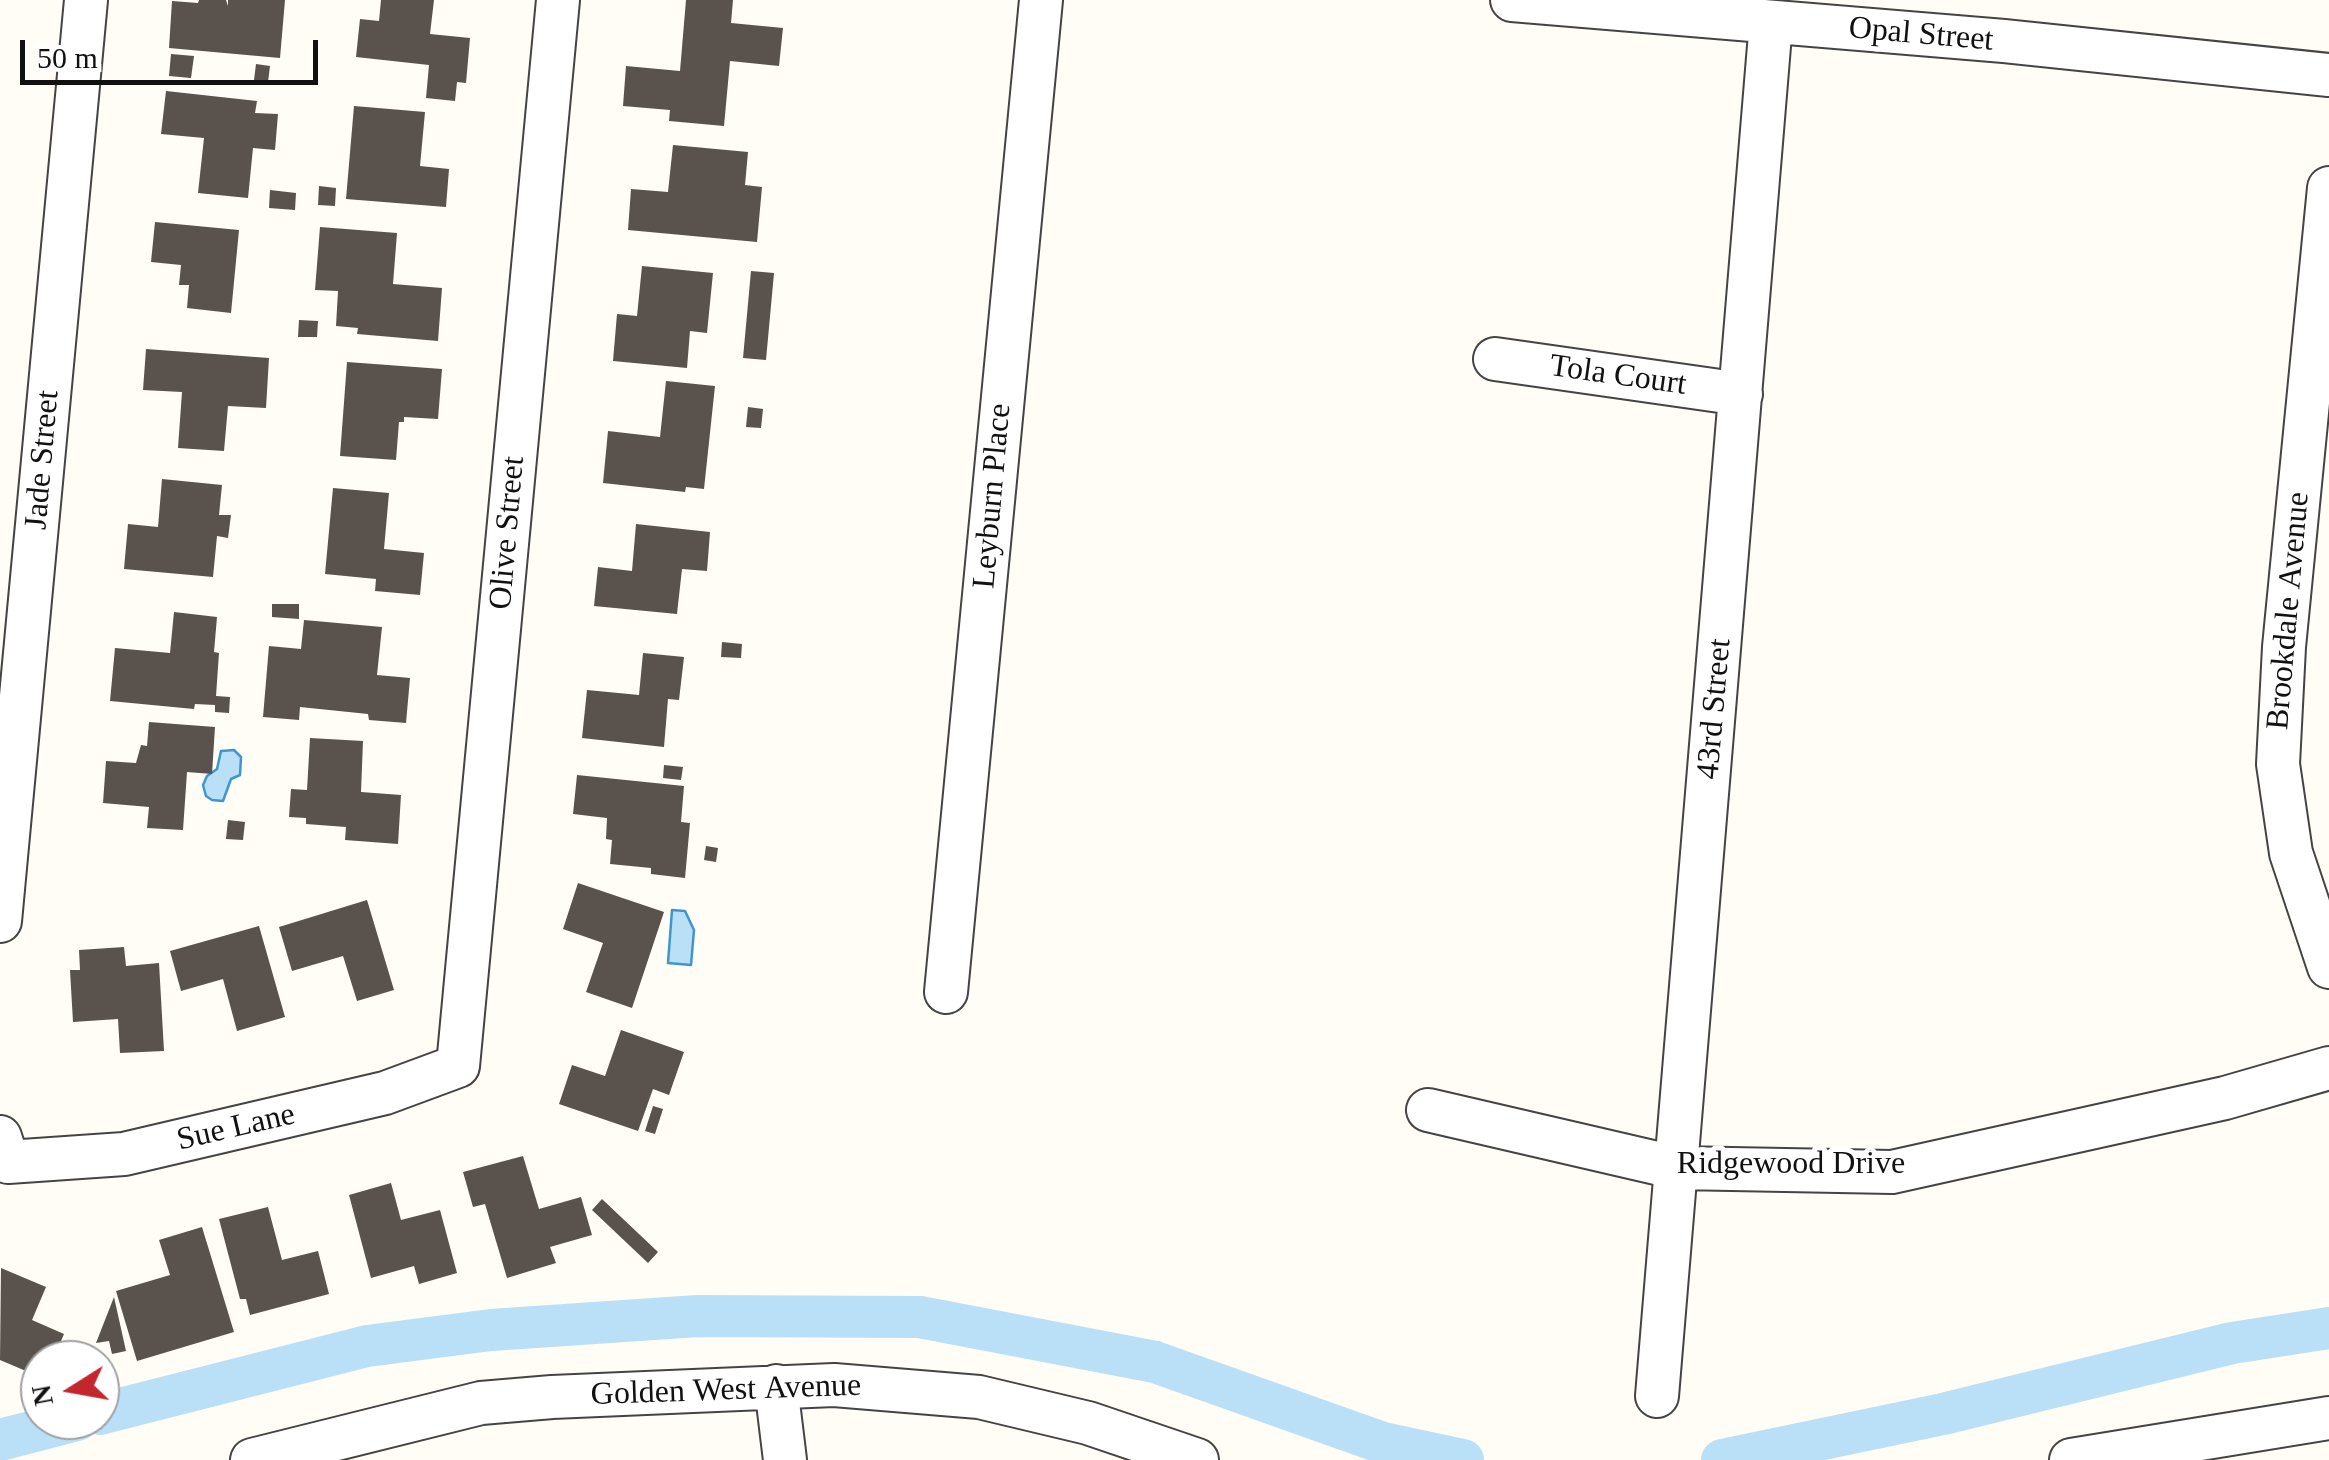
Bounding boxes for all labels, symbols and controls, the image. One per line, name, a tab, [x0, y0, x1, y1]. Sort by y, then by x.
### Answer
street label: Opal Street	[1847, 10, 1995, 60]
scale bar	[25, 20, 322, 82]
text: 50 m	[37, 41, 98, 74]
street label: Tola Court	[1547, 347, 1689, 405]
street label: Jade Street	[18, 389, 68, 531]
street label: Leyburn Place	[966, 402, 1020, 590]
street label: Olive Street	[482, 455, 534, 611]
street label: Brookdale Avenue	[2259, 491, 2319, 731]
street label: 43rd Street	[1690, 637, 1740, 781]
street label: Sue Lane	[173, 1096, 299, 1160]
street label: Ridgewood Drive	[1677, 1146, 1905, 1184]
north arrow	[20, 1340, 120, 1440]
street label: Golden West Avenue	[590, 1367, 862, 1415]
text: N	[25, 1383, 59, 1408]

